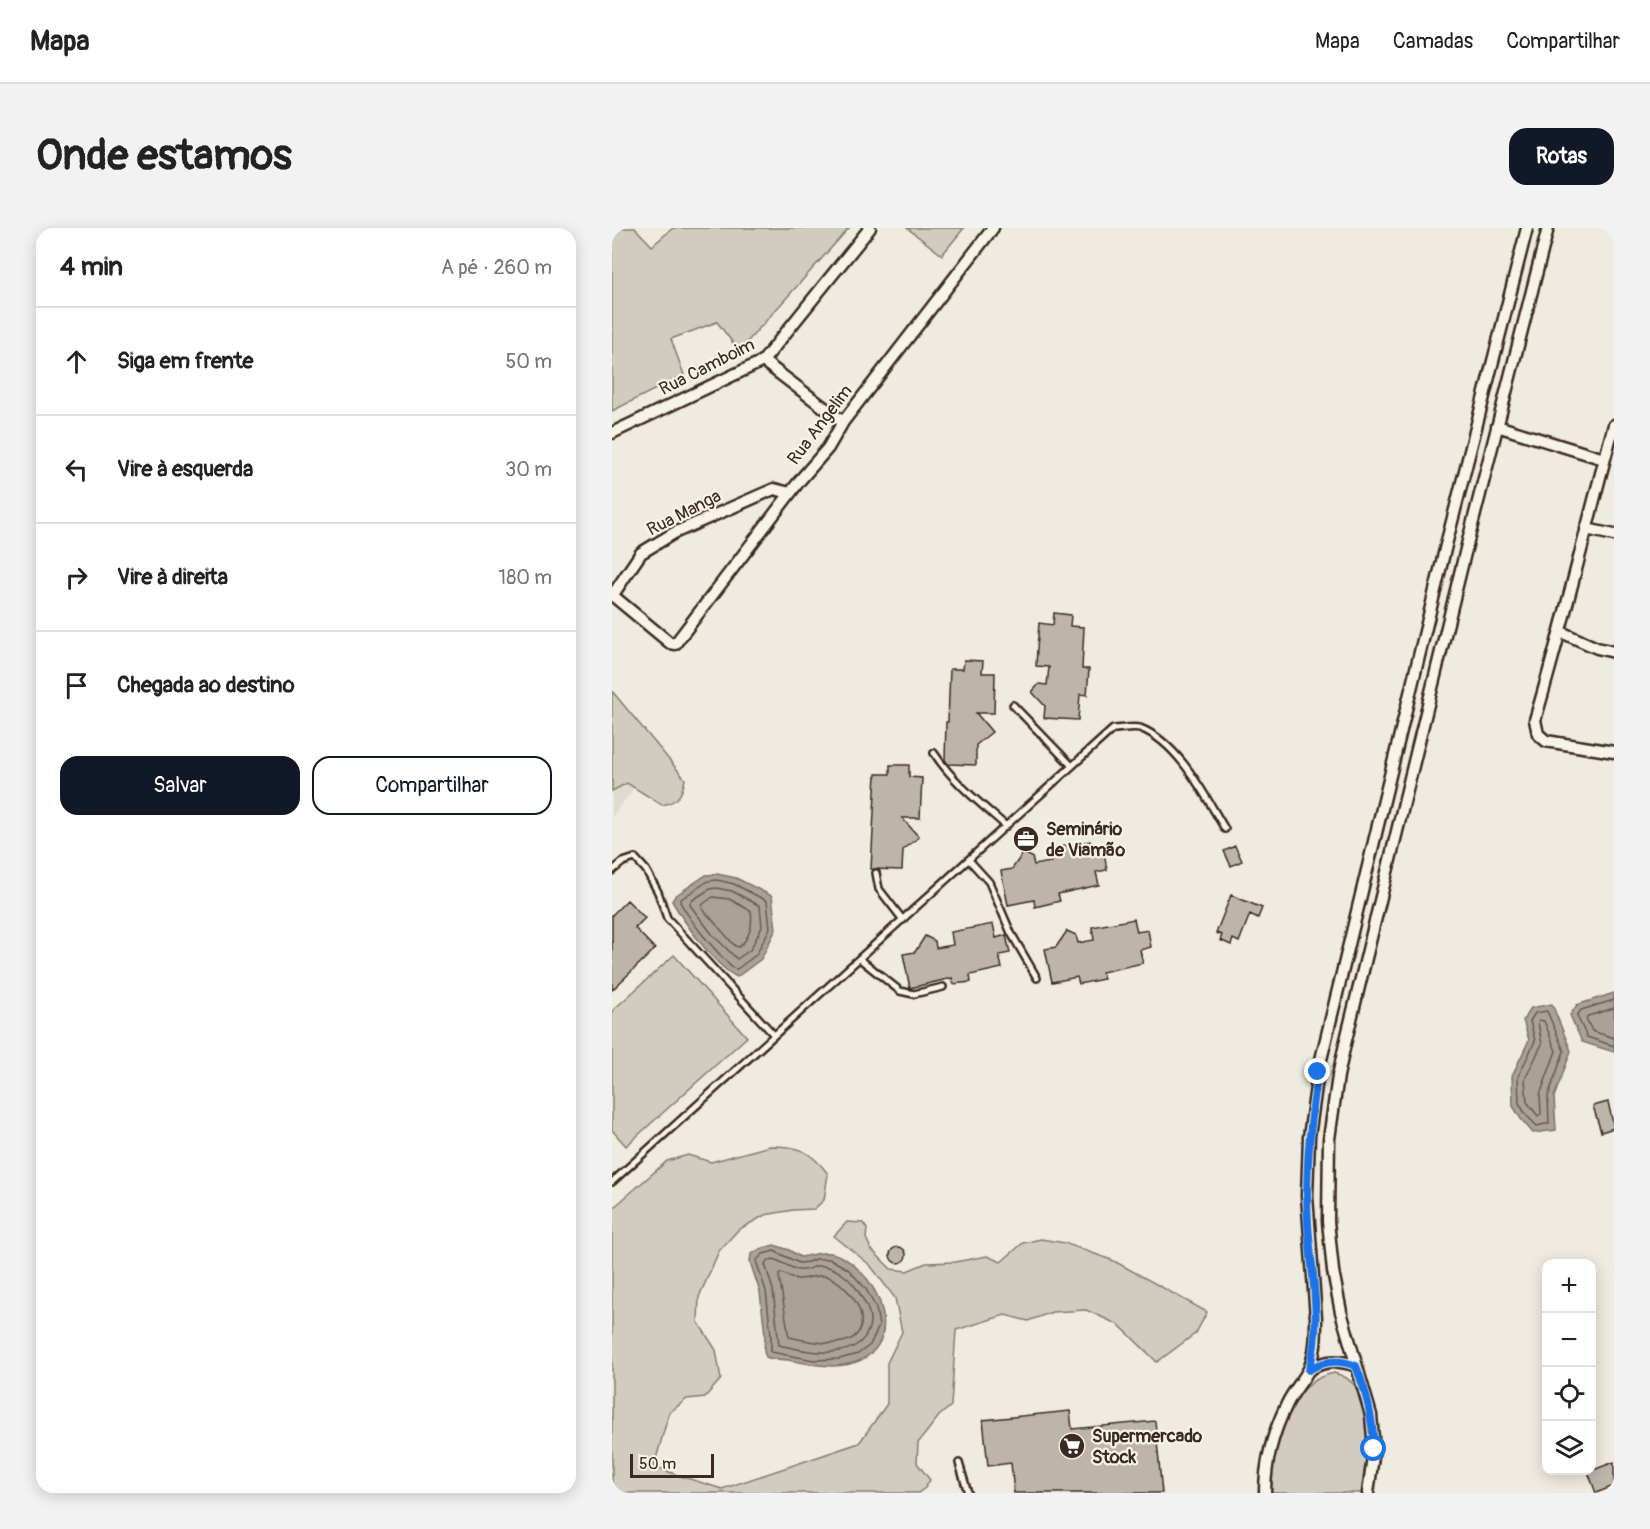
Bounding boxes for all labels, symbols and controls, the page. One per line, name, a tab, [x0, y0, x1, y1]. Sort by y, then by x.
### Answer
text: Mapa	[30, 24, 89, 59]
text: Mapa	[1315, 28, 1360, 55]
text: Camadas	[1393, 28, 1473, 55]
text: Compartilhar	[1506, 28, 1620, 55]
button: Rotas	[1509, 128, 1614, 185]
text: Onde estamos	[36, 130, 292, 182]
text: 4 min	[60, 251, 123, 283]
text: A pé · 260 m	[441, 255, 552, 280]
street label: Rua Camboim	[655, 333, 759, 401]
icon: ahead	[60, 345, 93, 378]
text: Siga em frente	[117, 347, 253, 375]
text: 50 m	[505, 349, 552, 374]
street label: Rua Angelim	[782, 380, 858, 470]
icon: left	[60, 453, 93, 486]
text: Vire à esquerda	[117, 455, 253, 483]
text: 30 m	[505, 457, 552, 482]
street label: Rua Manga	[643, 485, 725, 541]
icon: right	[60, 561, 93, 594]
text: Vire à direita	[117, 563, 228, 591]
text: 180 m	[498, 565, 552, 590]
icon: arrive	[60, 669, 93, 702]
text: Chegada ao destino	[117, 671, 295, 699]
button: Salvar	[60, 756, 300, 815]
button: Compartilhar	[312, 756, 552, 815]
place label: Seminário de Viamão	[1046, 818, 1125, 862]
office icon: Seminário de Viamão	[1011, 824, 1041, 854]
route end	[1304, 1058, 1330, 1084]
map controls	[1542, 1259, 1596, 1475]
button: +	[1542, 1259, 1596, 1313]
button: −	[1542, 1313, 1596, 1367]
button: locate	[1542, 1367, 1596, 1421]
button: layers	[1542, 1421, 1596, 1475]
place label: Supermercado Stock	[1092, 1425, 1203, 1469]
supermarket icon: Supermercado Stock	[1057, 1431, 1087, 1461]
route start	[1360, 1435, 1386, 1461]
scale bar	[630, 1451, 714, 1478]
text: 50 m	[639, 1454, 676, 1474]

